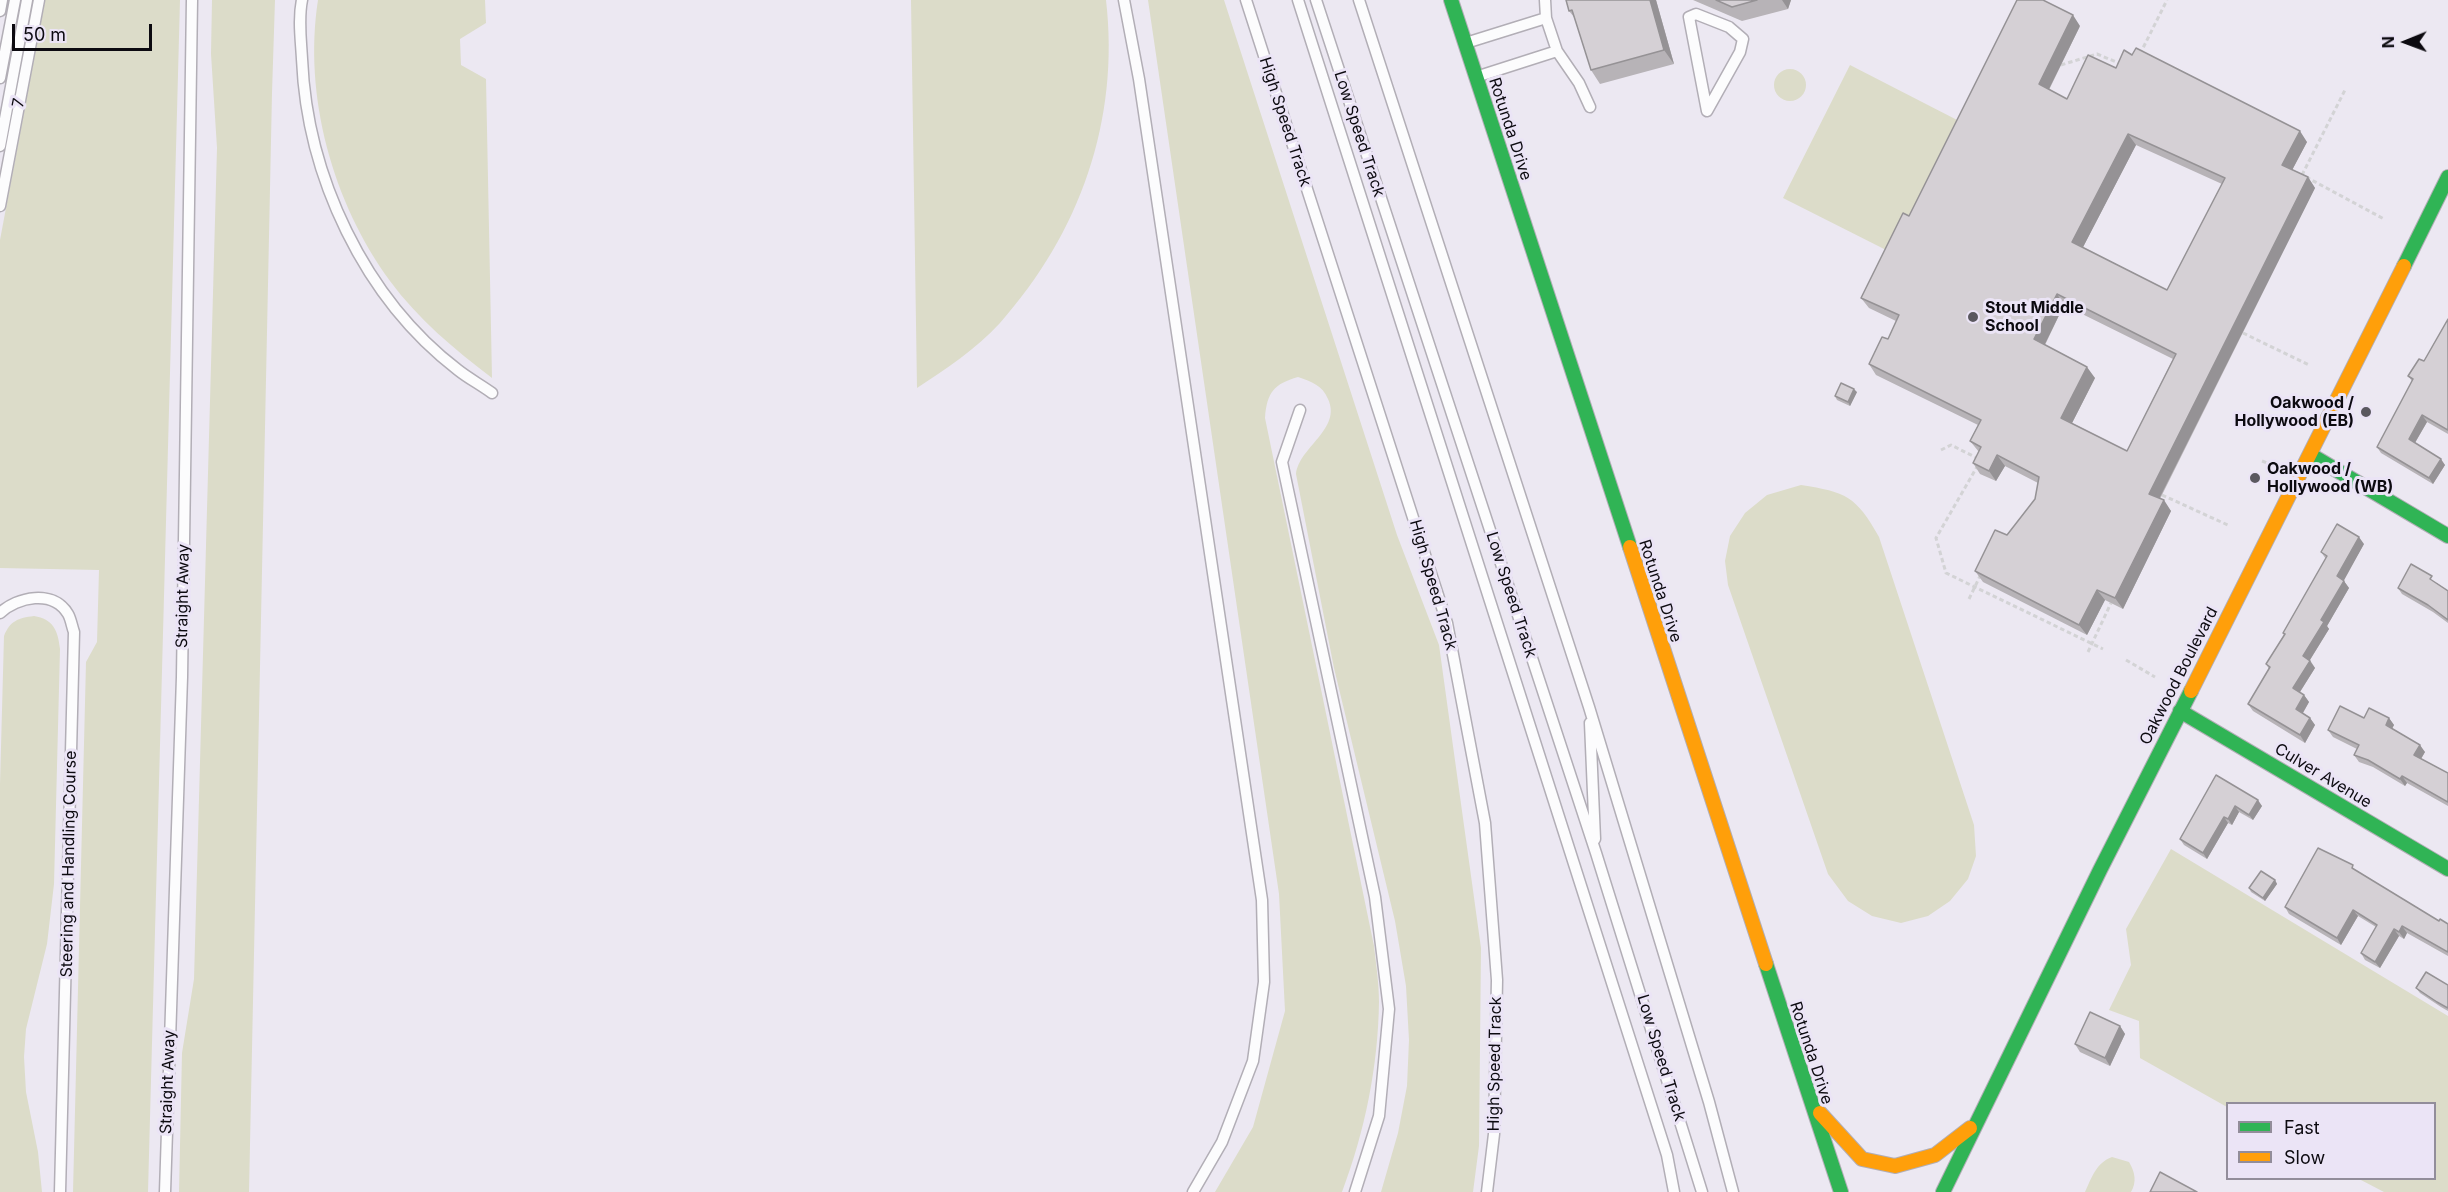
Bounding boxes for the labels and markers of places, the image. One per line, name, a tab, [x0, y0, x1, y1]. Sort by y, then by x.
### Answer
place label: Stout Middle School	[1985, 298, 2084, 336]
marker: Stout Middle School	[1966, 310, 1980, 324]
place label: Oakwood / Hollywood (EB)	[2235, 393, 2354, 431]
marker: Oakwood / Hollywood (EB)	[2359, 405, 2373, 419]
place label: Oakwood / Hollywood (WB)	[2267, 459, 2393, 497]
marker: Oakwood / Hollywood (WB)	[2248, 471, 2262, 485]

